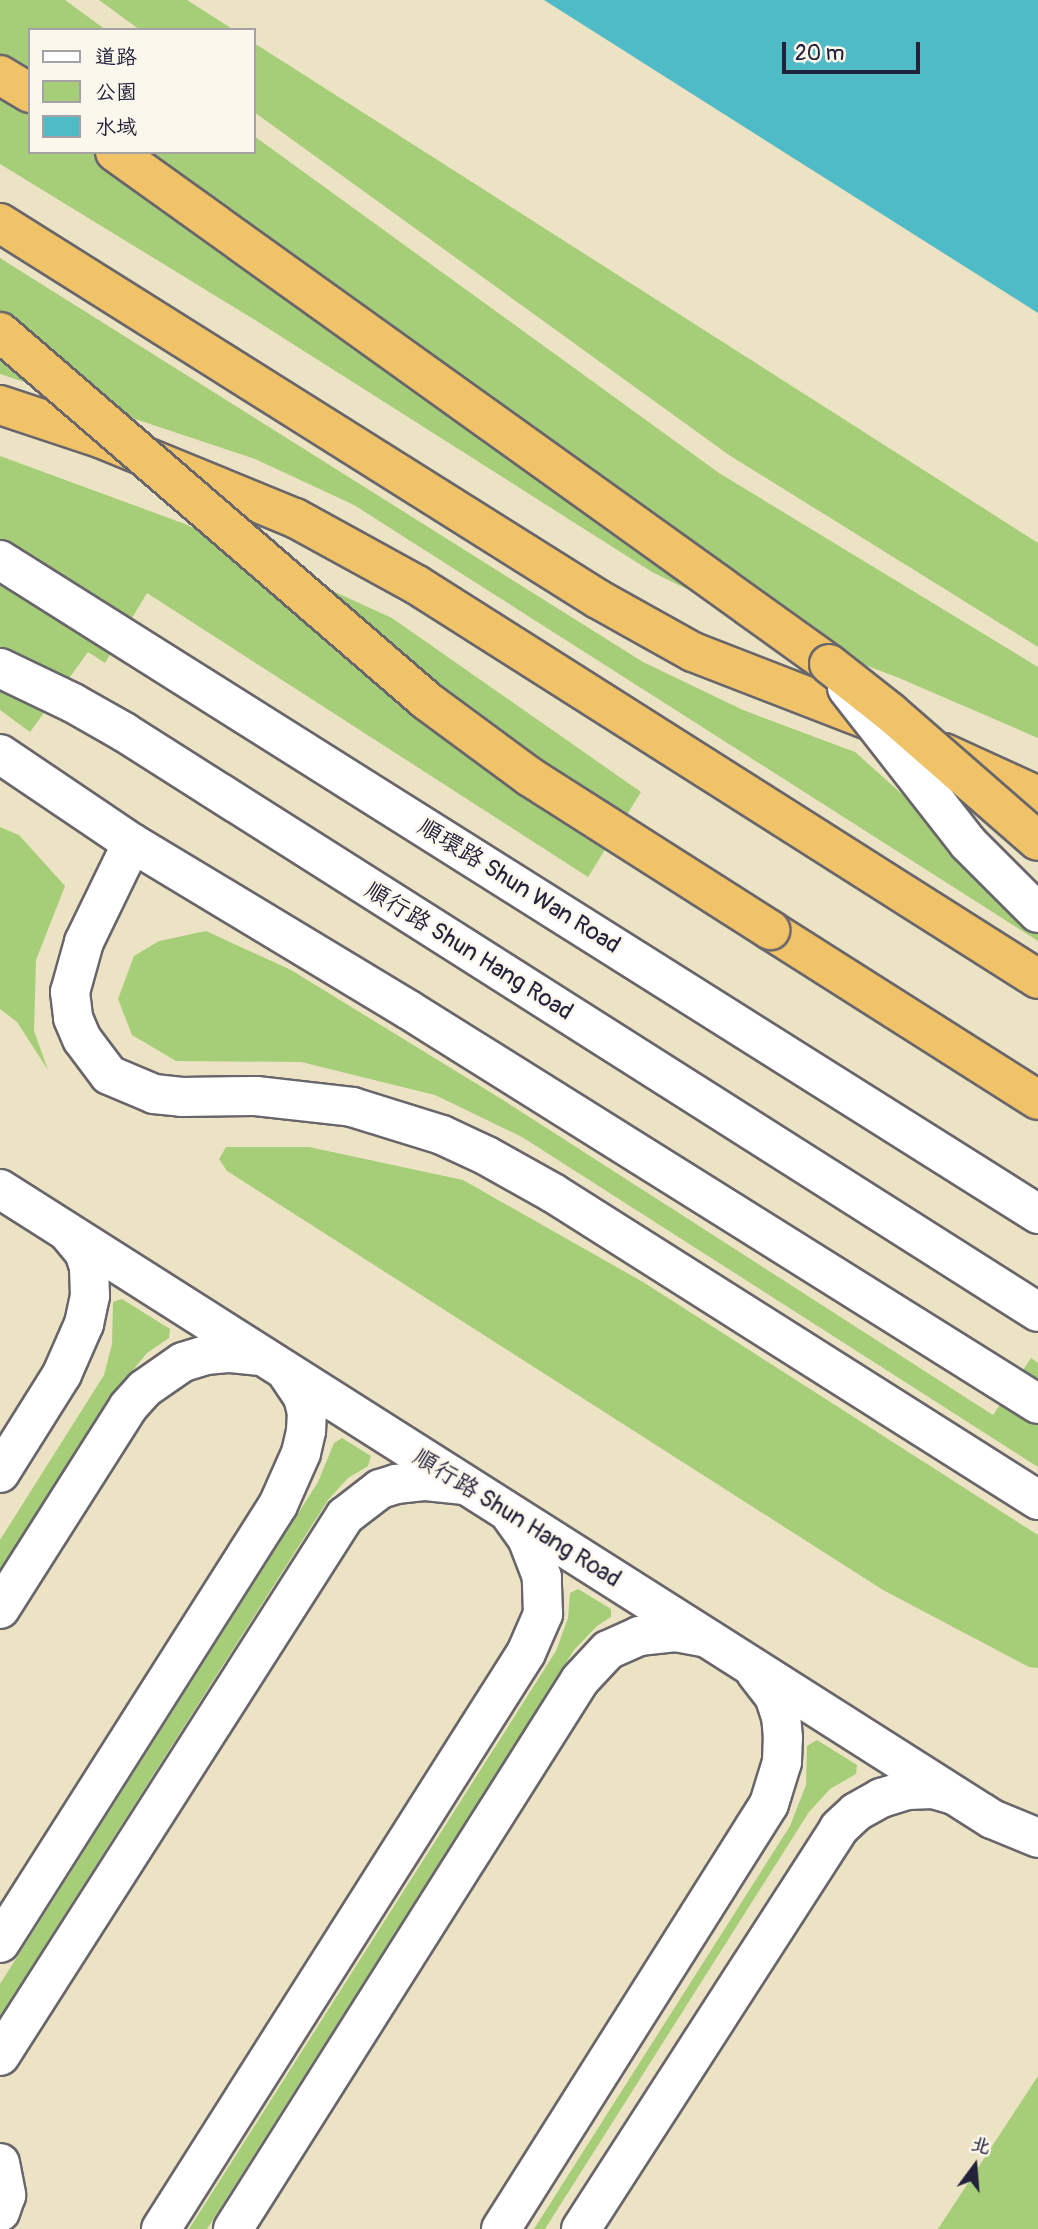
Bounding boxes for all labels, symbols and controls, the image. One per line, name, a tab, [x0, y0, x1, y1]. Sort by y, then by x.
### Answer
legend	[28, 28, 256, 154]
scale bar	[786, 28, 924, 72]
text: 20 m	[795, 40, 844, 67]
text: 道路	[95, 44, 137, 71]
text: 公園	[95, 79, 137, 106]
text: 水域	[95, 114, 137, 141]
street label: 順環路 Shun Wan Road	[413, 812, 625, 960]
street label: 順行路 Shun Hang Road	[360, 875, 578, 1027]
street label: 順行路 Shun Hang Road	[408, 1442, 626, 1594]
north arrow	[940, 2131, 1010, 2201]
text: 北	[968, 2132, 993, 2160]

